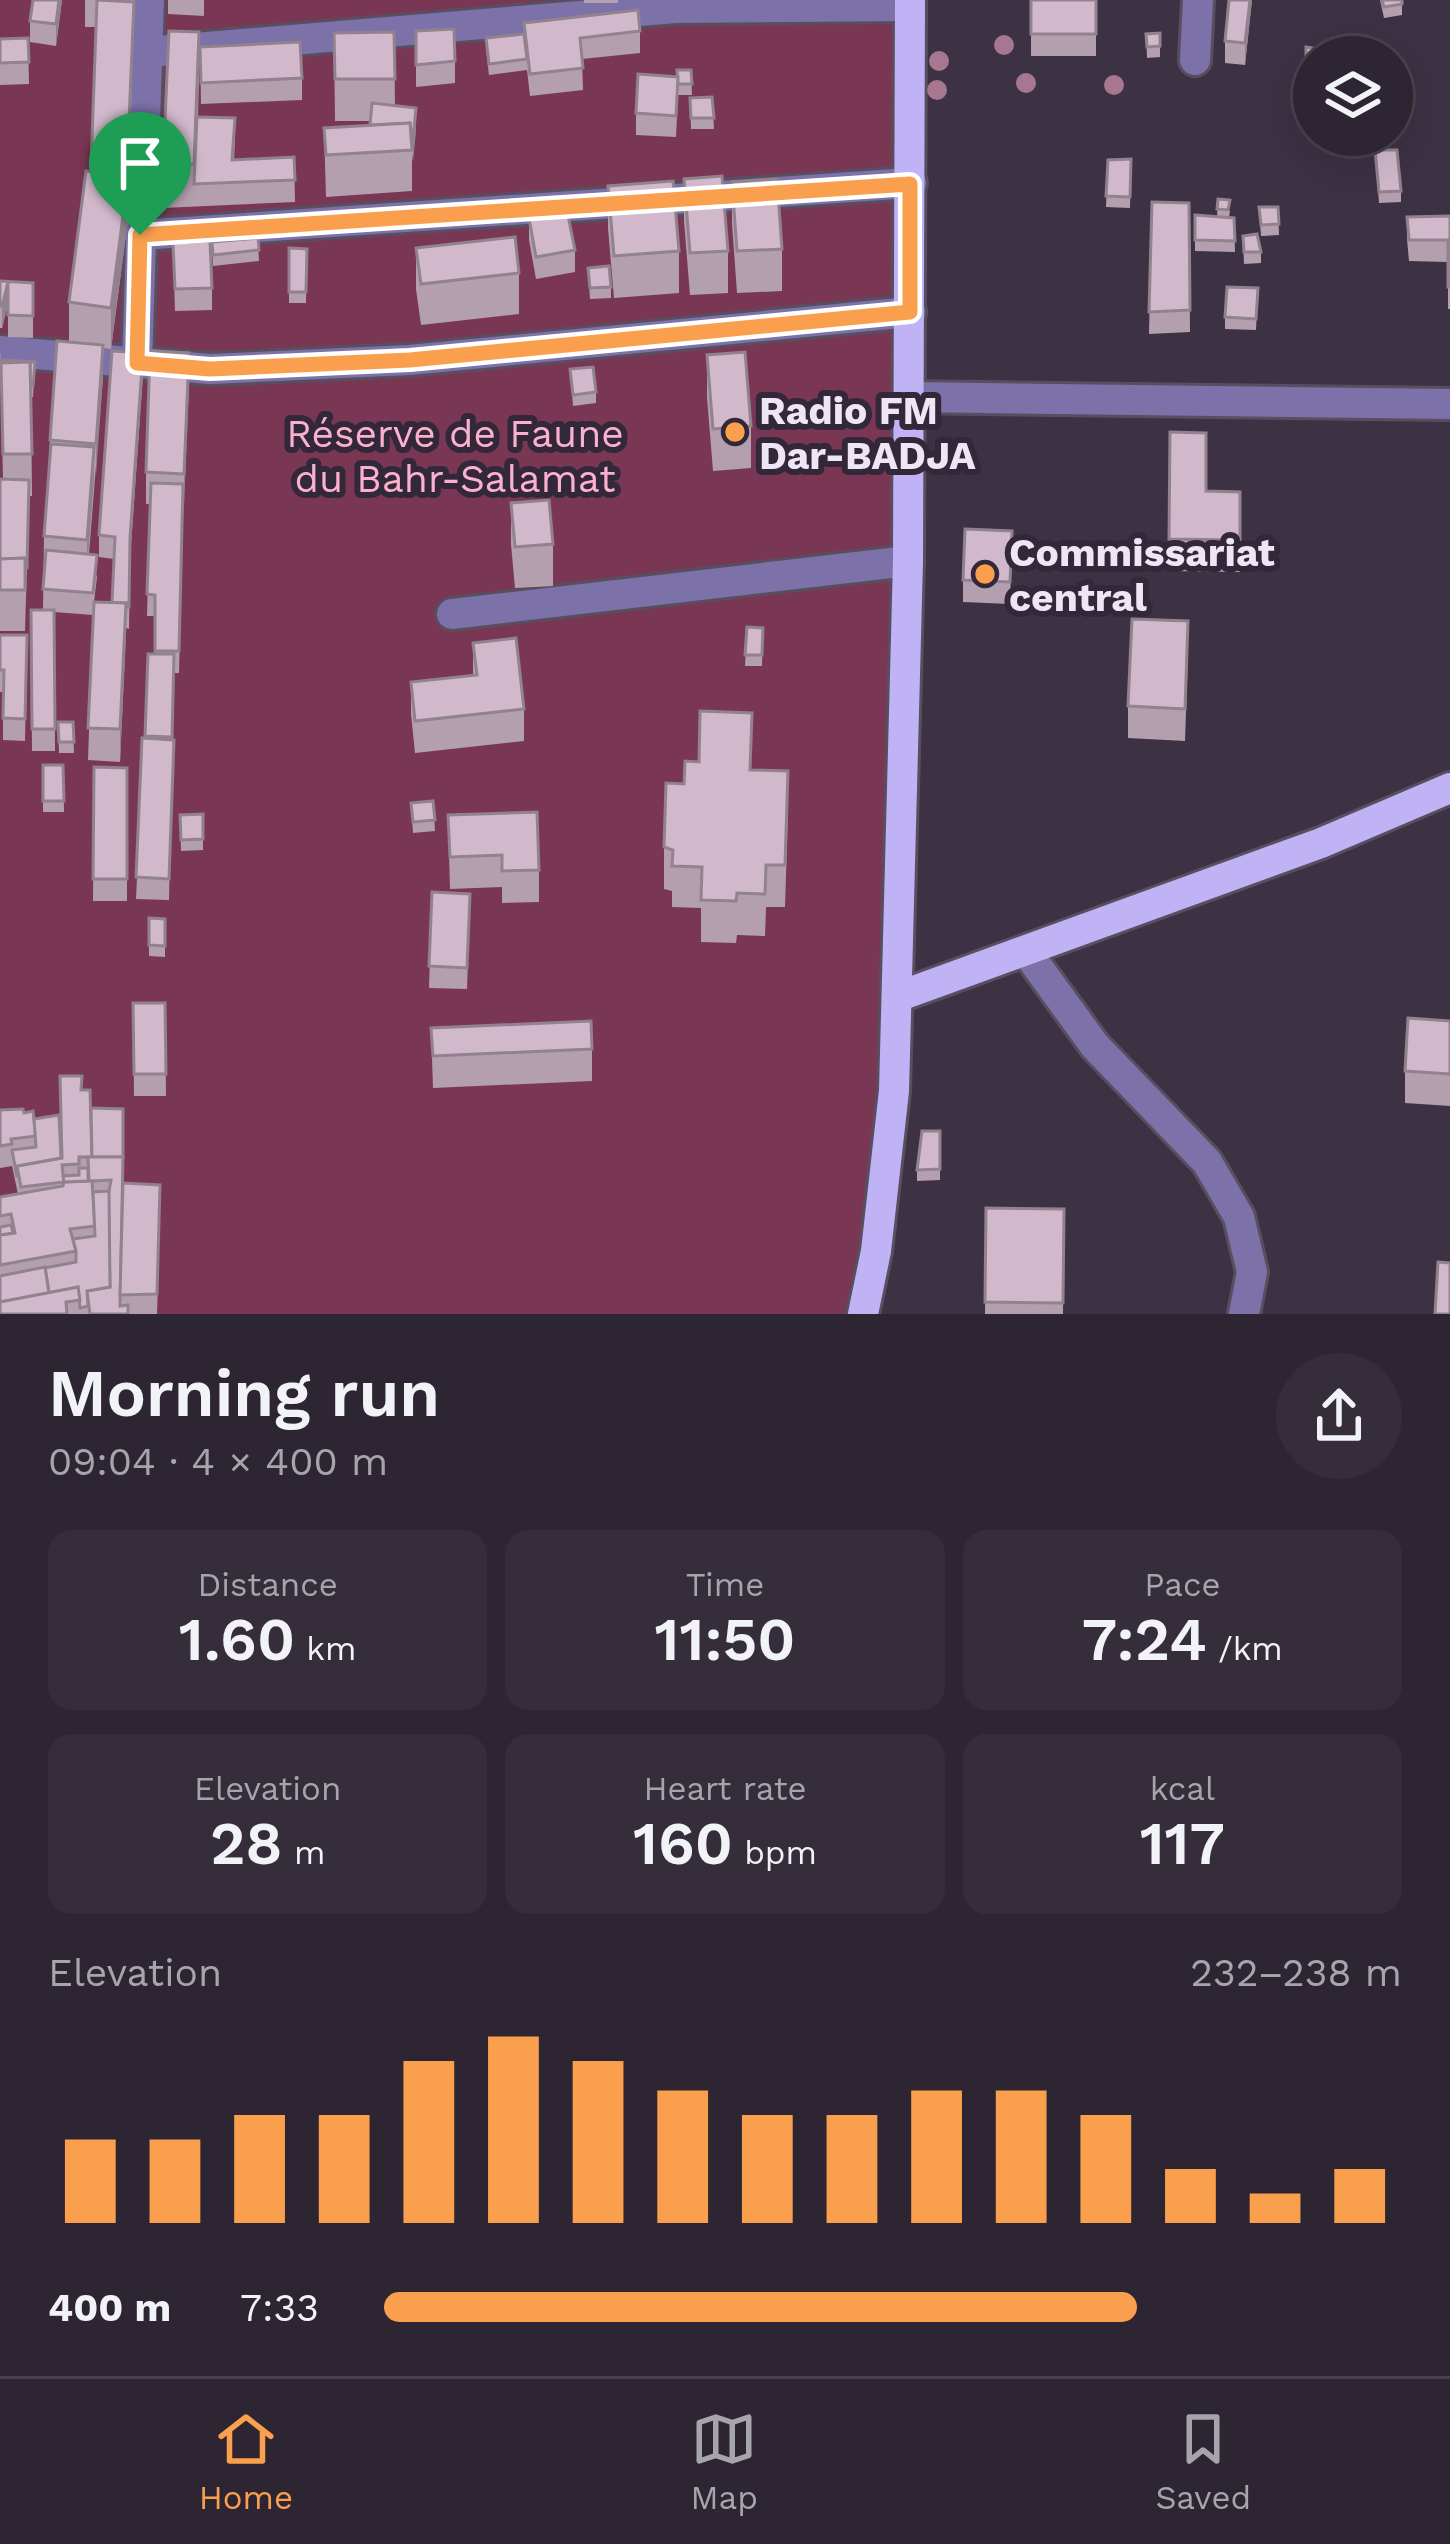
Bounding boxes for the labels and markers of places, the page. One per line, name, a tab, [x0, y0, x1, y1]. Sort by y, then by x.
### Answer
pin	[89, 112, 191, 235]
place label: Radio FM Dar-BADJA	[759, 388, 976, 478]
marker: Radio FM Dar-BADJA	[722, 419, 748, 445]
place label: Commissariat central	[1009, 530, 1275, 620]
marker: Commissariat central	[972, 561, 998, 587]

